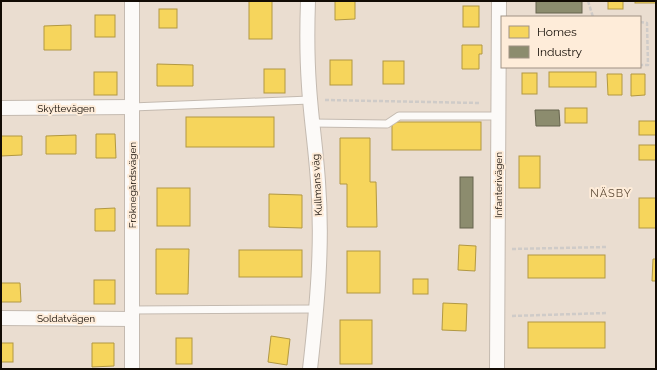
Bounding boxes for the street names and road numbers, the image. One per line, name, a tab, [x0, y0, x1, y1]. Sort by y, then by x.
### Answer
street label: Skyttevägen	[37, 103, 95, 114]
street label: Fröknegårdsvägen	[127, 142, 138, 228]
street label: Infanterivägen	[493, 152, 504, 218]
street label: Kullmans väg	[310, 154, 324, 216]
street label: Soldatvägen	[37, 313, 95, 324]

